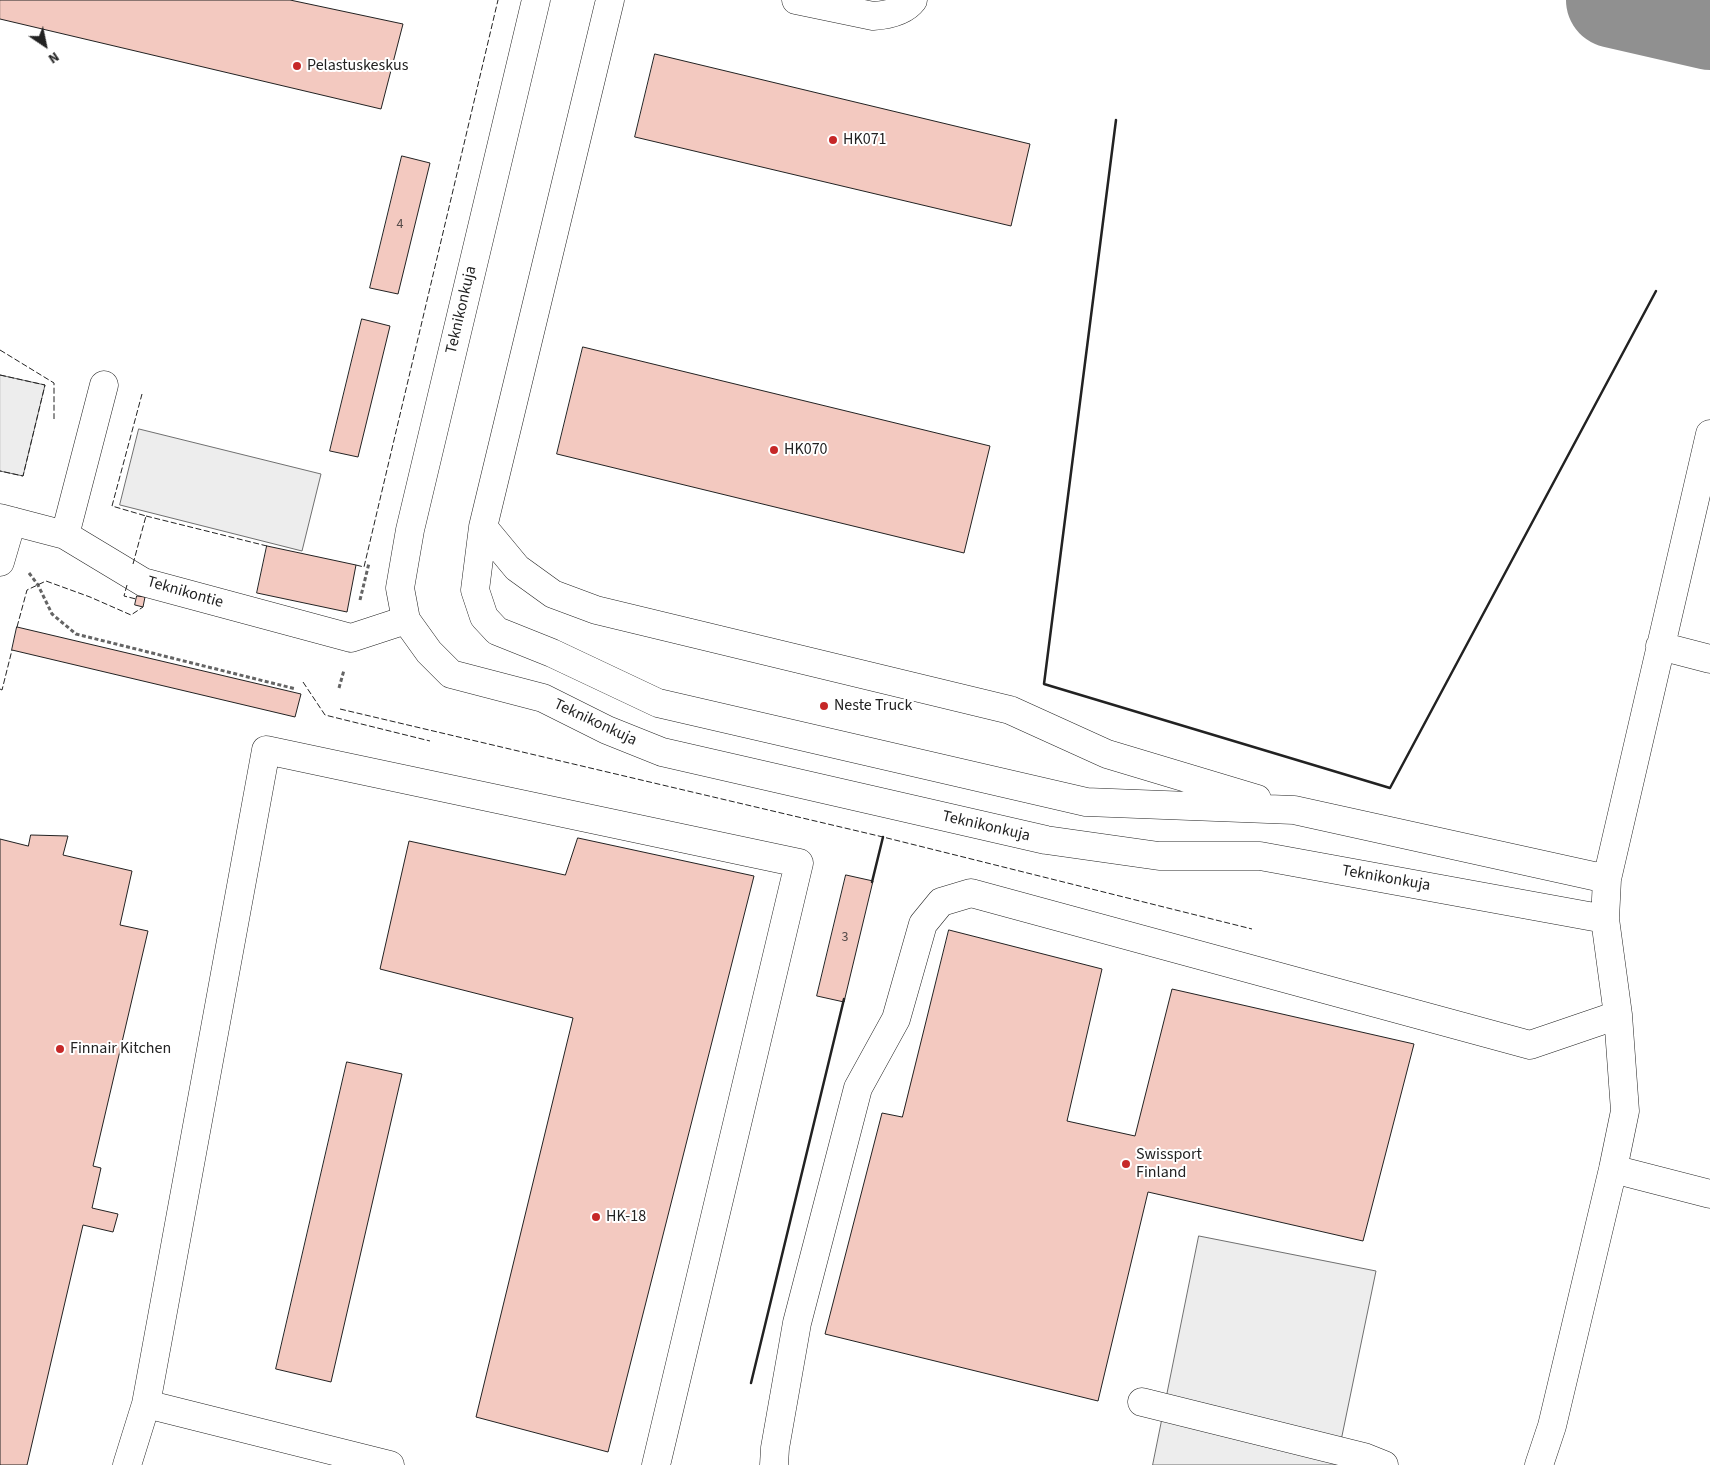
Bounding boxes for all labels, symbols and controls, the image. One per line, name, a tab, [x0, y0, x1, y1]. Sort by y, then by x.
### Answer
north arrow	[20, 20, 70, 70]
text: N	[44, 47, 63, 68]
place label: Pelastuskeskus	[307, 56, 408, 76]
marker: Pelastuskeskus	[291, 60, 303, 72]
place label: HK071	[843, 130, 887, 150]
marker: HK071	[827, 134, 839, 146]
house number: 4	[397, 217, 403, 233]
street label: Teknikonkuja	[443, 264, 481, 356]
place label: HK070	[784, 440, 828, 460]
marker: HK070	[768, 444, 780, 456]
street label: Teknikontie	[145, 573, 225, 613]
street label: Teknikonkuja	[550, 695, 640, 751]
place label: Neste Truck	[834, 696, 912, 716]
marker: Neste Truck	[818, 700, 830, 712]
street label: Teknikonkuja	[940, 808, 1032, 846]
street label: Teknikonkuja	[1340, 862, 1432, 896]
house number: 3	[842, 930, 848, 946]
place label: Finnair Kitchen	[70, 1039, 171, 1059]
marker: Finnair Kitchen	[54, 1043, 66, 1055]
place label: Swissport Finland	[1136, 1145, 1202, 1183]
marker: Swissport Finland	[1120, 1158, 1132, 1170]
place label: HK-18	[606, 1207, 646, 1227]
marker: HK-18	[590, 1211, 602, 1223]

